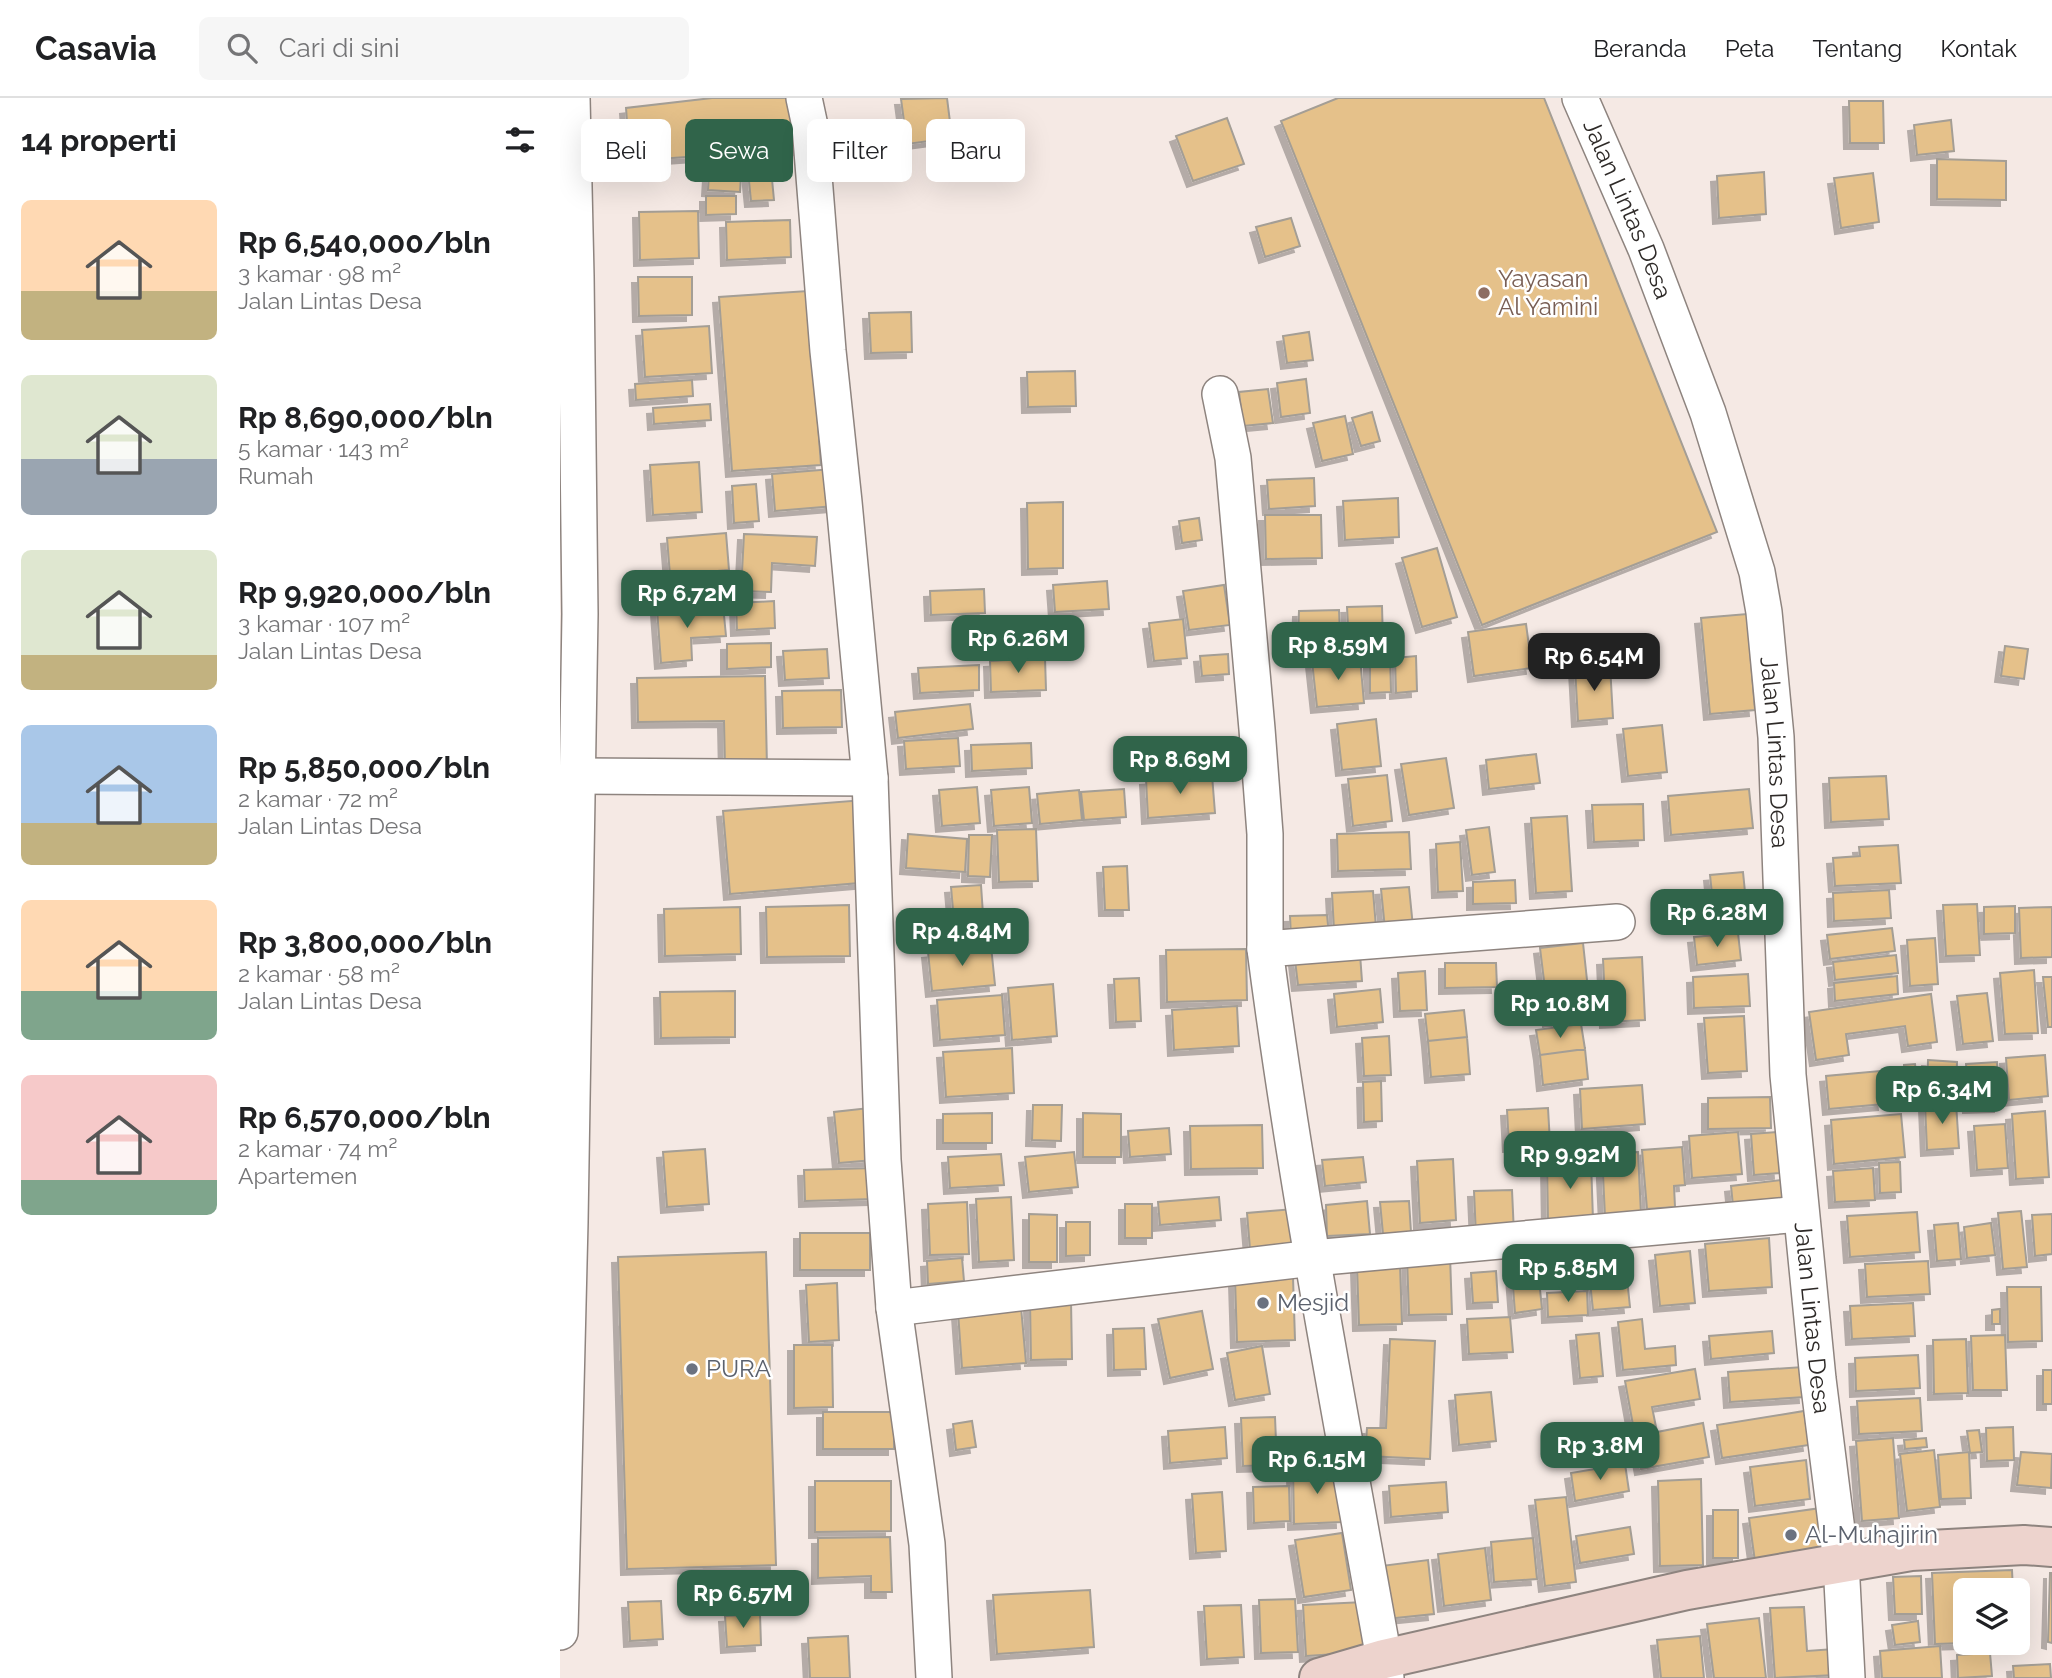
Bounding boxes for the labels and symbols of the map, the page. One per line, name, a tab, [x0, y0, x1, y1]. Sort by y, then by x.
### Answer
street label: Jalan Lintas Desa	[1577, 115, 1679, 303]
place label: Yayasan Al Yamini	[1498, 264, 1598, 321]
marker: Yayasan Al Yamini	[1476, 285, 1492, 301]
pin: Rp 6.72M	[615, 570, 759, 630]
pin: Rp 6.26M	[946, 616, 1090, 675]
pin: Rp 8.59M	[1266, 622, 1410, 682]
pin: Rp 6.54M	[1522, 634, 1666, 693]
street label: Jalan Lintas Desa	[1754, 655, 1795, 849]
pin: Rp 8.69M	[1108, 736, 1252, 796]
pin: Rp 6.28M	[1645, 890, 1789, 949]
pin: Rp 4.84M	[890, 908, 1034, 968]
pin: Rp 10.8M	[1488, 981, 1632, 1040]
pin: Rp 6.34M	[1870, 1066, 2014, 1126]
pin: Rp 9.92M	[1498, 1132, 1642, 1191]
street label: Jalan Lintas Desa	[1789, 1221, 1837, 1415]
pin: Rp 5.85M	[1496, 1244, 1640, 1304]
place label: Mesjid	[1277, 1288, 1349, 1317]
marker: Mesjid	[1255, 1295, 1271, 1311]
place label: PURA	[706, 1354, 771, 1383]
marker: PURA	[684, 1361, 700, 1377]
pin: Rp 3.8M	[1535, 1422, 1665, 1482]
pin: Rp 6.15M	[1245, 1436, 1389, 1496]
place label: Al-Muhajirin	[1805, 1520, 1938, 1549]
marker: Al-Muhajirin	[1783, 1527, 1799, 1543]
pin: Rp 6.57M	[671, 1570, 815, 1630]

